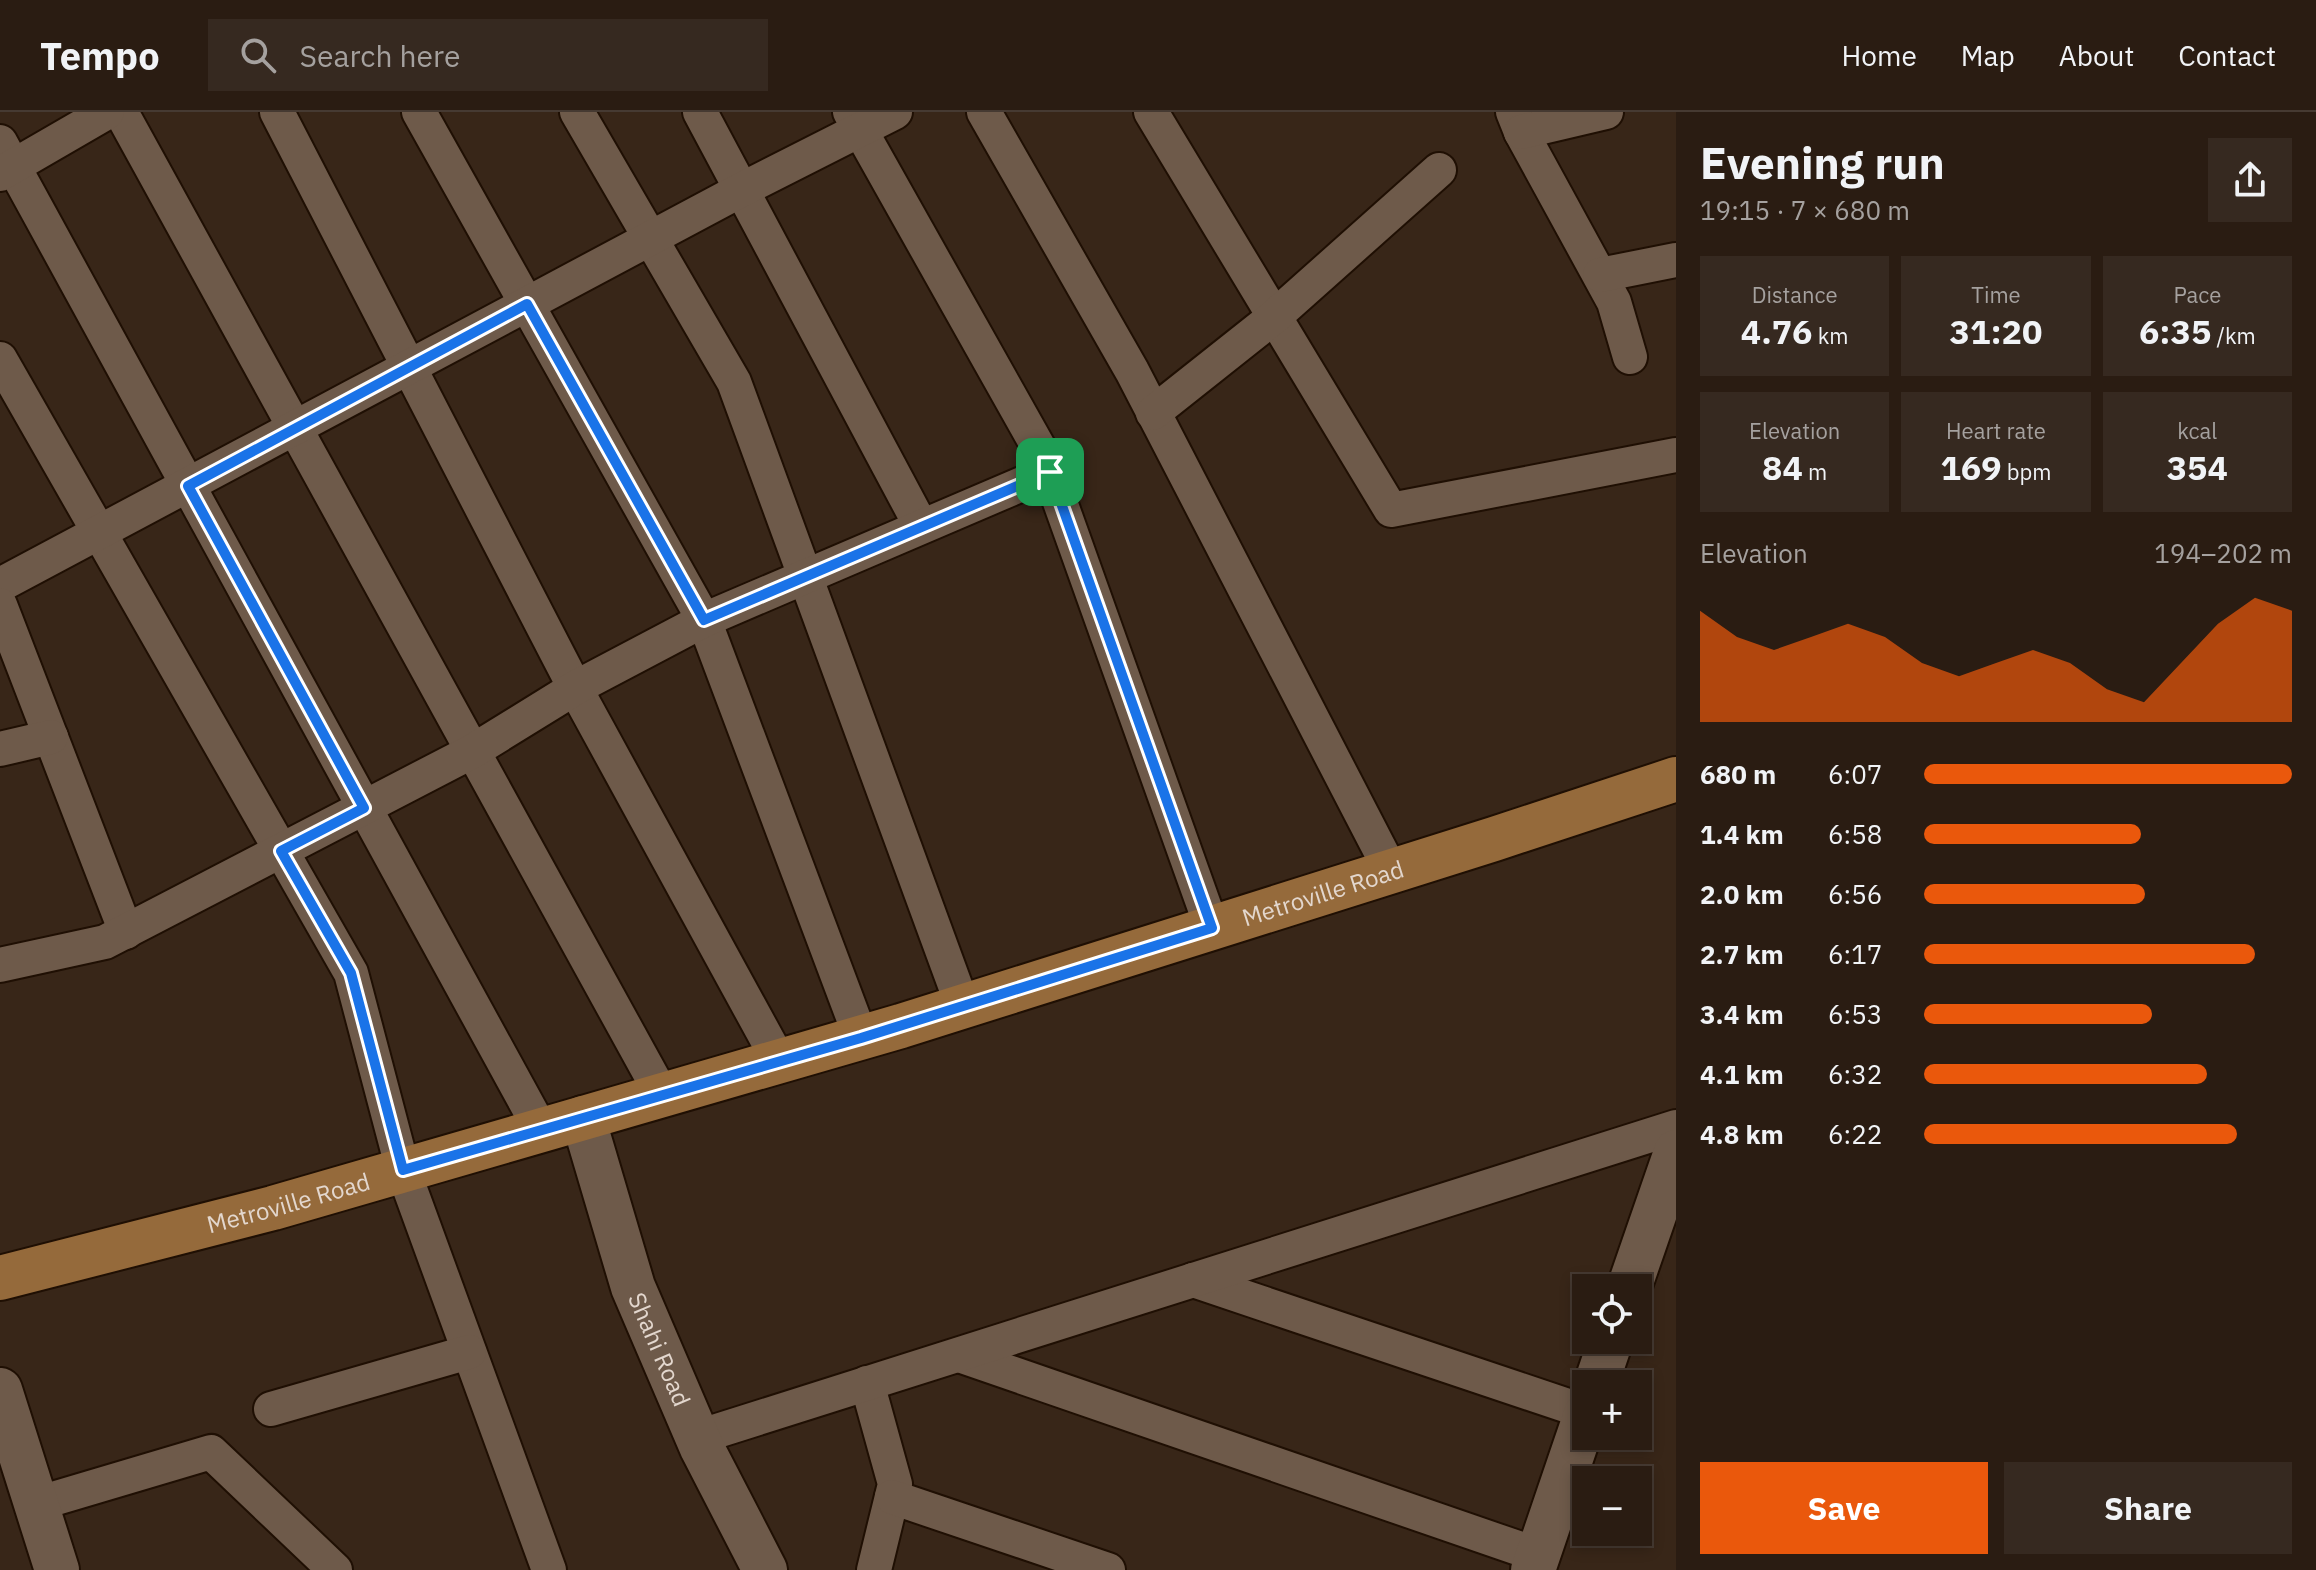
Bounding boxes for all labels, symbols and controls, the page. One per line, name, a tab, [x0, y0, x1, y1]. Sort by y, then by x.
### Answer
search box	[208, 19, 768, 91]
text: Tempo	[40, 31, 160, 80]
icon: search	[236, 33, 280, 77]
text: Search here	[300, 36, 460, 75]
text: Home	[1841, 37, 1917, 74]
text: Map	[1961, 37, 2015, 74]
text: About	[2059, 37, 2134, 74]
text: Contact	[2178, 37, 2276, 74]
text: Evening run	[1700, 134, 1945, 191]
button: share	[2208, 138, 2292, 222]
text: 19:15 · 7 × 680 m	[1700, 193, 1910, 227]
text: Distance	[1752, 280, 1838, 309]
text: Time	[1971, 280, 2021, 309]
text: Pace	[2173, 280, 2221, 309]
text: 4.76	[1741, 309, 1813, 353]
text: 31:20	[1950, 309, 2042, 353]
text: 6:35	[2139, 309, 2211, 353]
text: km	[1813, 321, 1849, 350]
text: /km	[2211, 321, 2256, 350]
text: Elevation	[1749, 416, 1840, 445]
text: Heart rate	[1946, 416, 2046, 445]
text: kcal	[2177, 416, 2217, 445]
pin	[1016, 438, 1084, 506]
text: 84	[1762, 445, 1803, 489]
text: 169	[1940, 445, 2002, 489]
text: 354	[2167, 445, 2228, 489]
icon: arrive	[1028, 450, 1072, 494]
text: m	[1803, 457, 1827, 486]
text: bpm	[2002, 457, 2052, 486]
text: Elevation	[1700, 536, 1808, 570]
text: 194–202 m	[2154, 536, 2292, 570]
text: 680 m	[1700, 757, 1776, 791]
text: 6:07	[1828, 757, 1882, 791]
text: 1.4 km	[1700, 817, 1784, 851]
text: 6:58	[1828, 817, 1882, 851]
street label: Metroville Road	[1238, 852, 1408, 933]
text: 2.0 km	[1700, 877, 1784, 911]
text: 6:56	[1828, 877, 1882, 911]
text: 2.7 km	[1700, 937, 1784, 971]
text: 6:17	[1828, 937, 1882, 971]
text: 3.4 km	[1700, 997, 1784, 1031]
text: 6:53	[1828, 997, 1882, 1031]
text: 4.1 km	[1700, 1057, 1784, 1091]
text: 6:32	[1828, 1057, 1882, 1091]
text: 4.8 km	[1700, 1117, 1784, 1151]
text: 6:22	[1828, 1117, 1882, 1151]
street label: Metroville Road	[203, 1165, 374, 1240]
map controls	[1572, 1274, 1652, 1546]
button: locate	[1572, 1274, 1652, 1354]
street label: Shahi Road	[621, 1287, 698, 1411]
button: +	[1572, 1370, 1652, 1450]
button: Save	[1700, 1462, 1988, 1554]
button: Share	[2004, 1462, 2292, 1554]
button: −	[1572, 1466, 1652, 1546]

